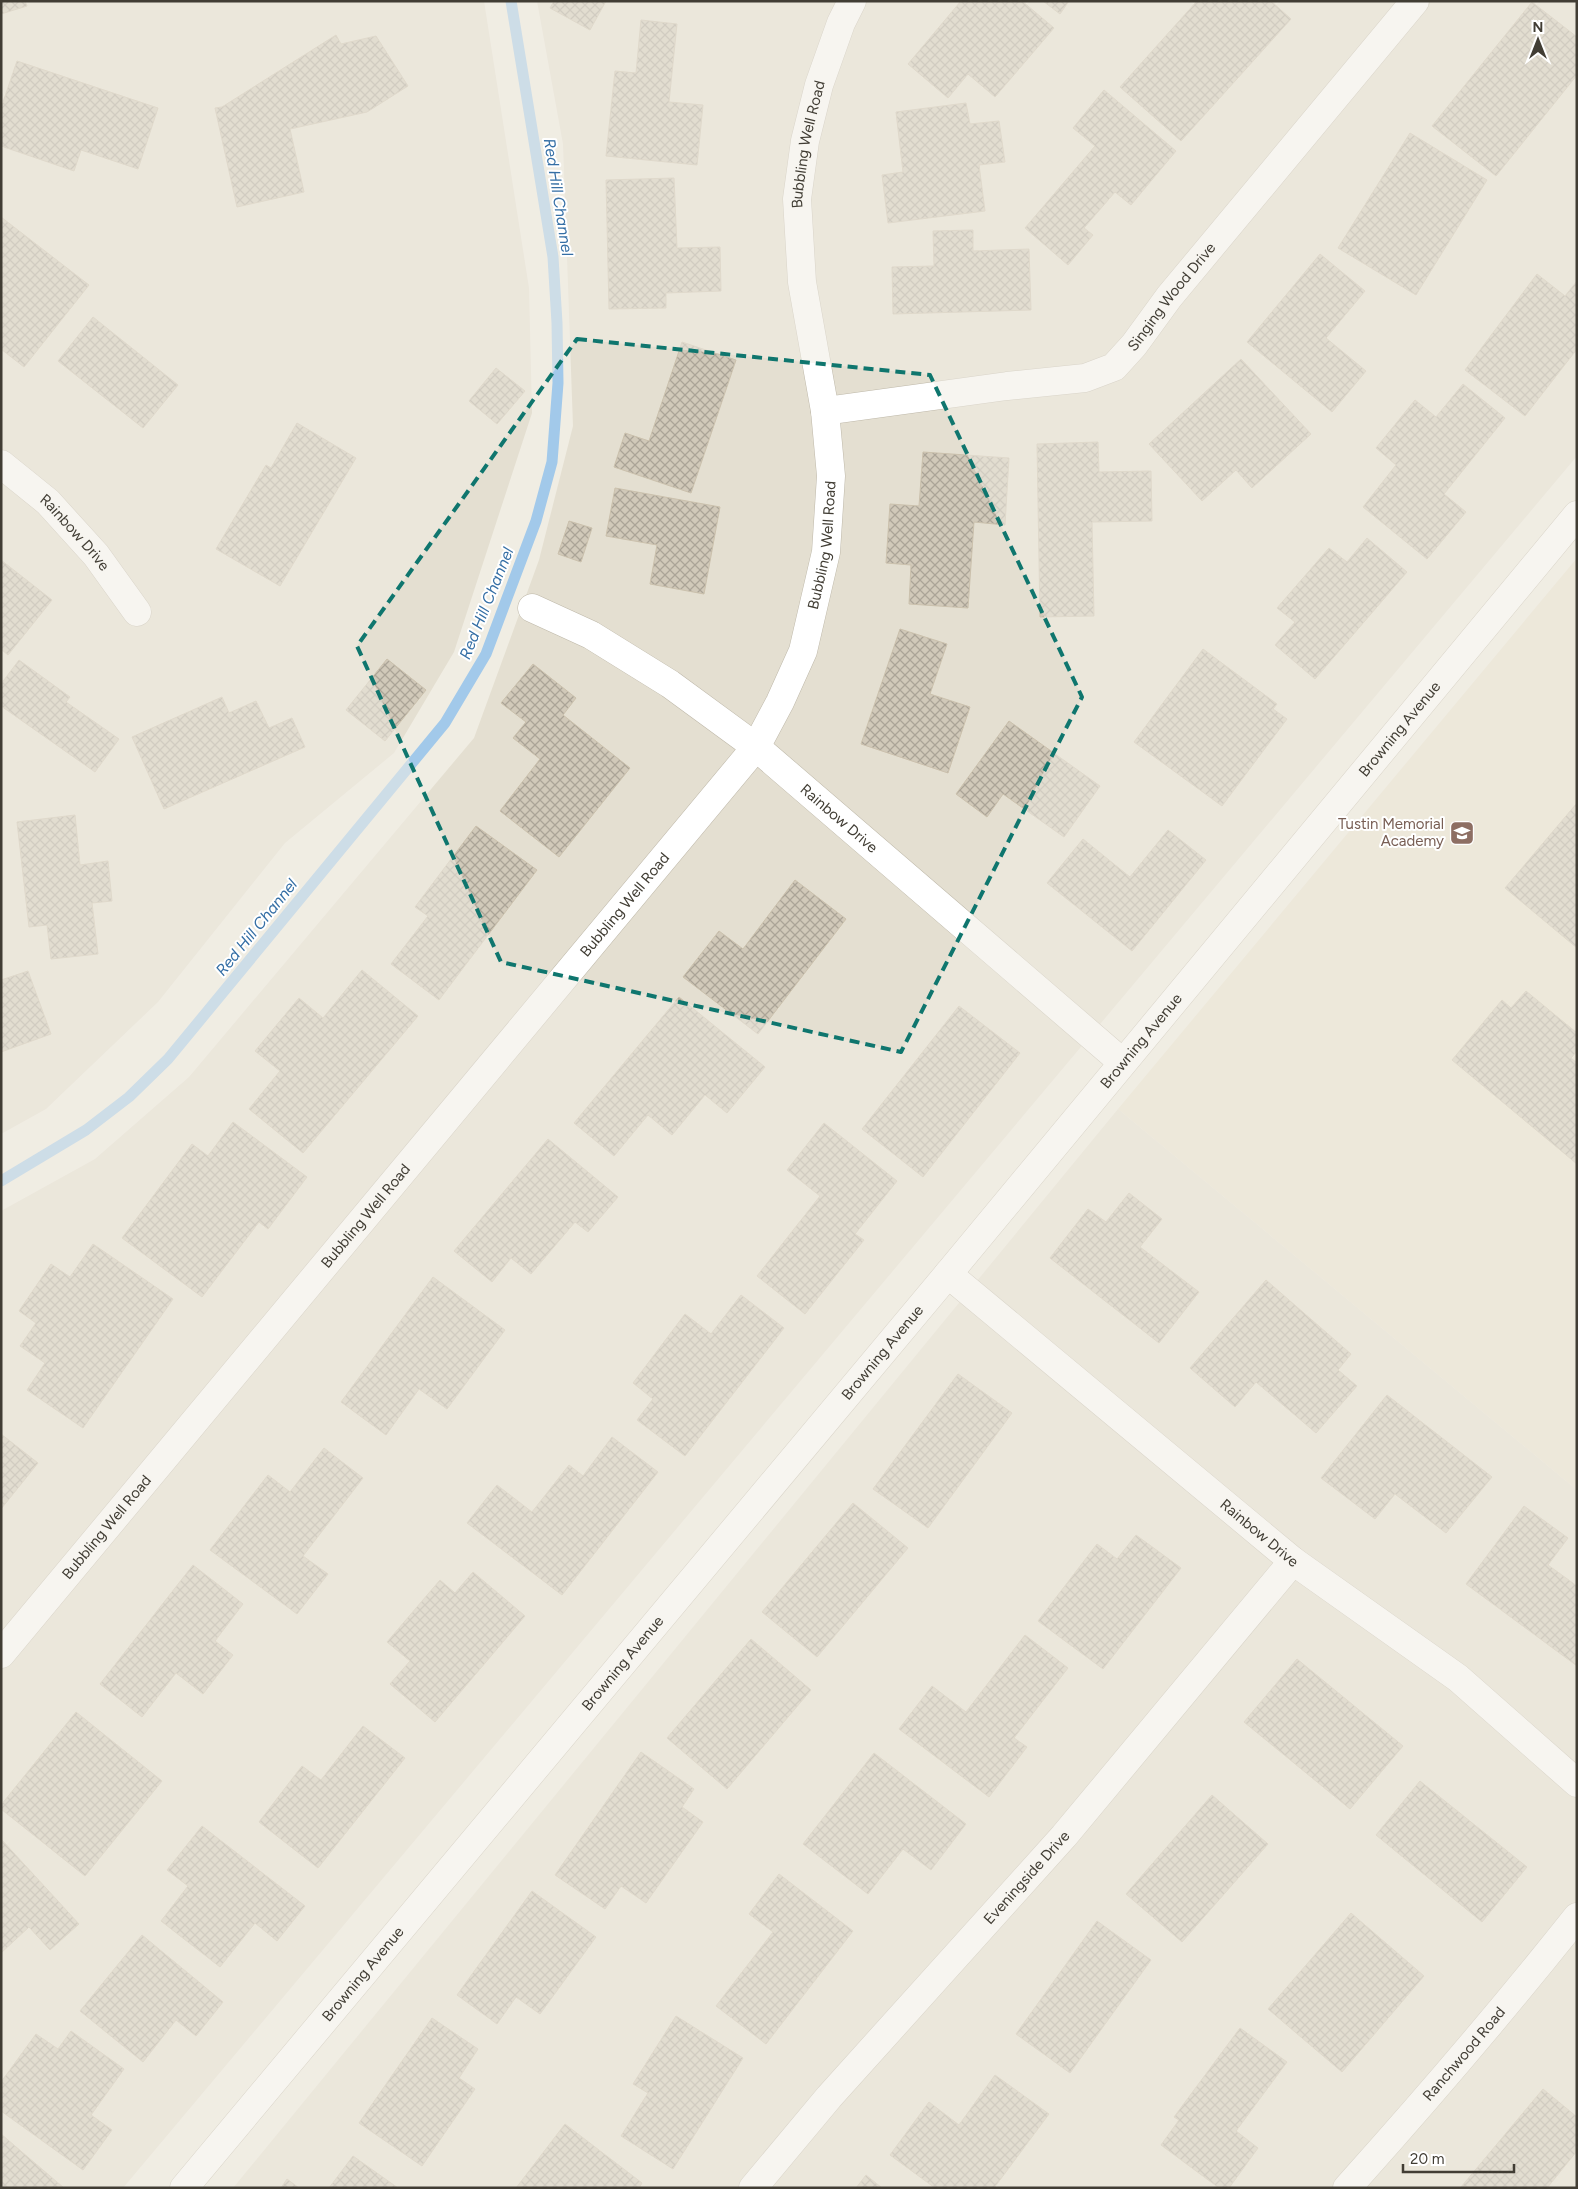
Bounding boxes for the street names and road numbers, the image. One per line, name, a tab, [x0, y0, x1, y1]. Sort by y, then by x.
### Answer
street label: Bubbling Well Road	[788, 79, 829, 209]
street label: Singing Wood Drive	[1124, 239, 1219, 355]
street label: Bubbling Well Road	[804, 480, 840, 611]
street label: Rainbow Drive	[36, 490, 113, 574]
street label: Browning Avenue	[1355, 678, 1444, 780]
street label: Rainbow Drive	[797, 780, 881, 857]
street label: Bubbling Well Road	[576, 849, 673, 960]
street label: Browning Avenue	[1097, 990, 1186, 1092]
street label: Bubbling Well Road	[317, 1160, 414, 1272]
street label: Browning Avenue	[838, 1301, 927, 1404]
street label: Bubbling Well Road	[58, 1472, 155, 1583]
street label: Rainbow Drive	[1217, 1495, 1302, 1571]
street label: Browning Avenue	[578, 1612, 667, 1714]
street label: Eveningside Drive	[980, 1827, 1073, 1928]
street label: Browning Avenue	[318, 1923, 408, 2025]
street label: Ranchwood Road	[1419, 2003, 1509, 2105]

